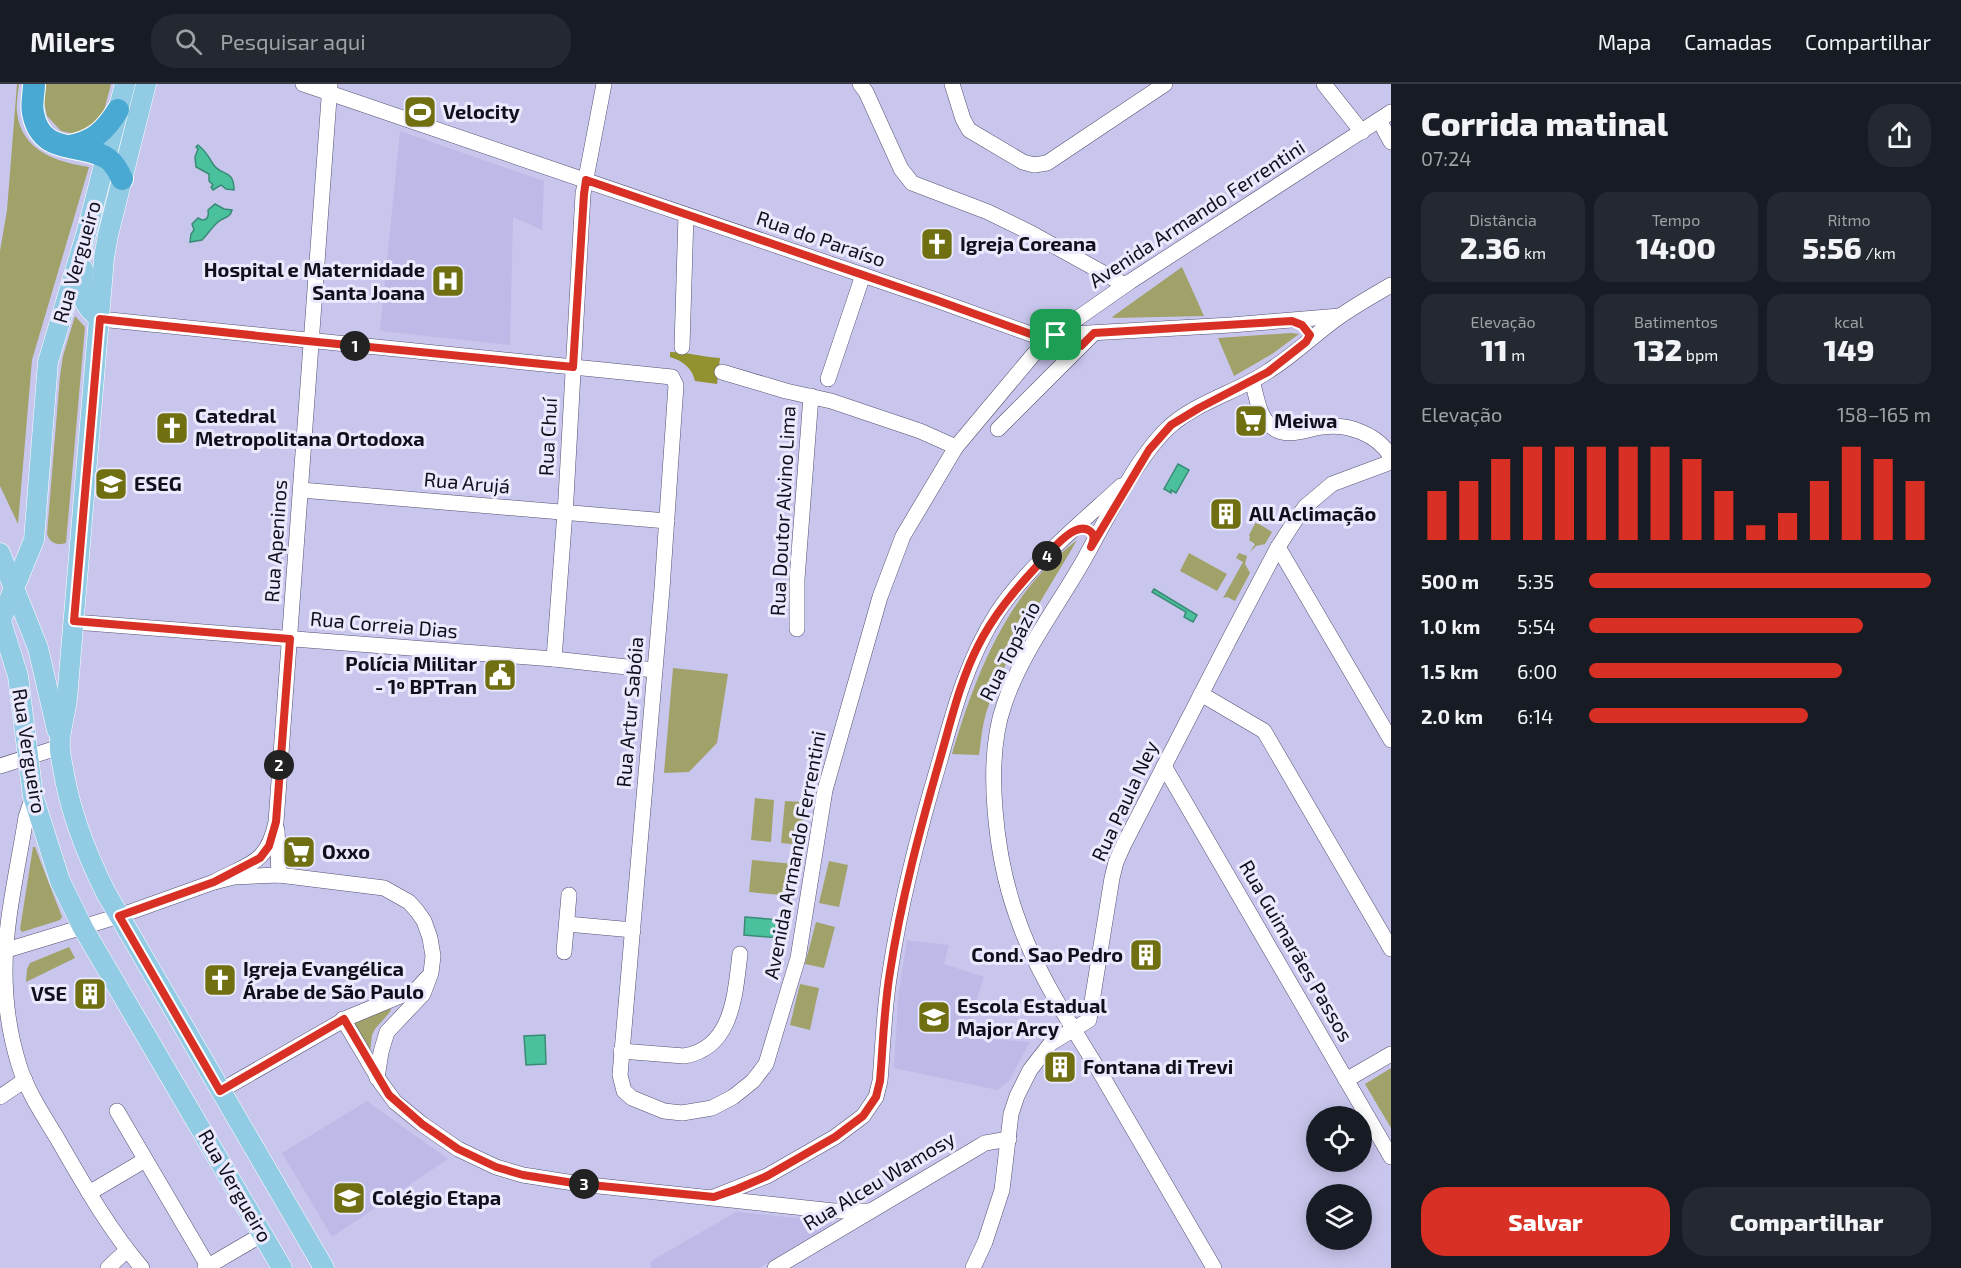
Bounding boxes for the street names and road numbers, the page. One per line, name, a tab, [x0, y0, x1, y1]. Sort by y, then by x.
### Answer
street label: Avenida Armando Ferrentini	[1084, 134, 1309, 292]
street label: Rua Vergueiro	[47, 198, 105, 326]
street label: Rua do Paraíso	[754, 205, 889, 271]
street label: Rua Chuí	[533, 396, 561, 477]
street label: Rua Doutor Alvino Lima	[765, 405, 799, 617]
street label: Rua Arujá	[423, 466, 511, 498]
street label: Rua Apeninos	[259, 479, 291, 603]
street label: Rua Topázio	[974, 597, 1044, 704]
street label: Rua Correia Dias	[309, 606, 459, 642]
street label: Rua Artur Sabóia	[610, 636, 648, 788]
street label: Rua Vergueiro	[8, 687, 52, 815]
street label: Avenida Armando Ferrentini	[758, 729, 830, 981]
street label: Rua Paula Ney	[1086, 736, 1163, 865]
street label: Rua Guimarães Passos	[1235, 856, 1359, 1045]
street label: Rua Vergueiro	[194, 1125, 278, 1246]
street label: Rua Alceu Wamosy	[798, 1125, 959, 1235]

